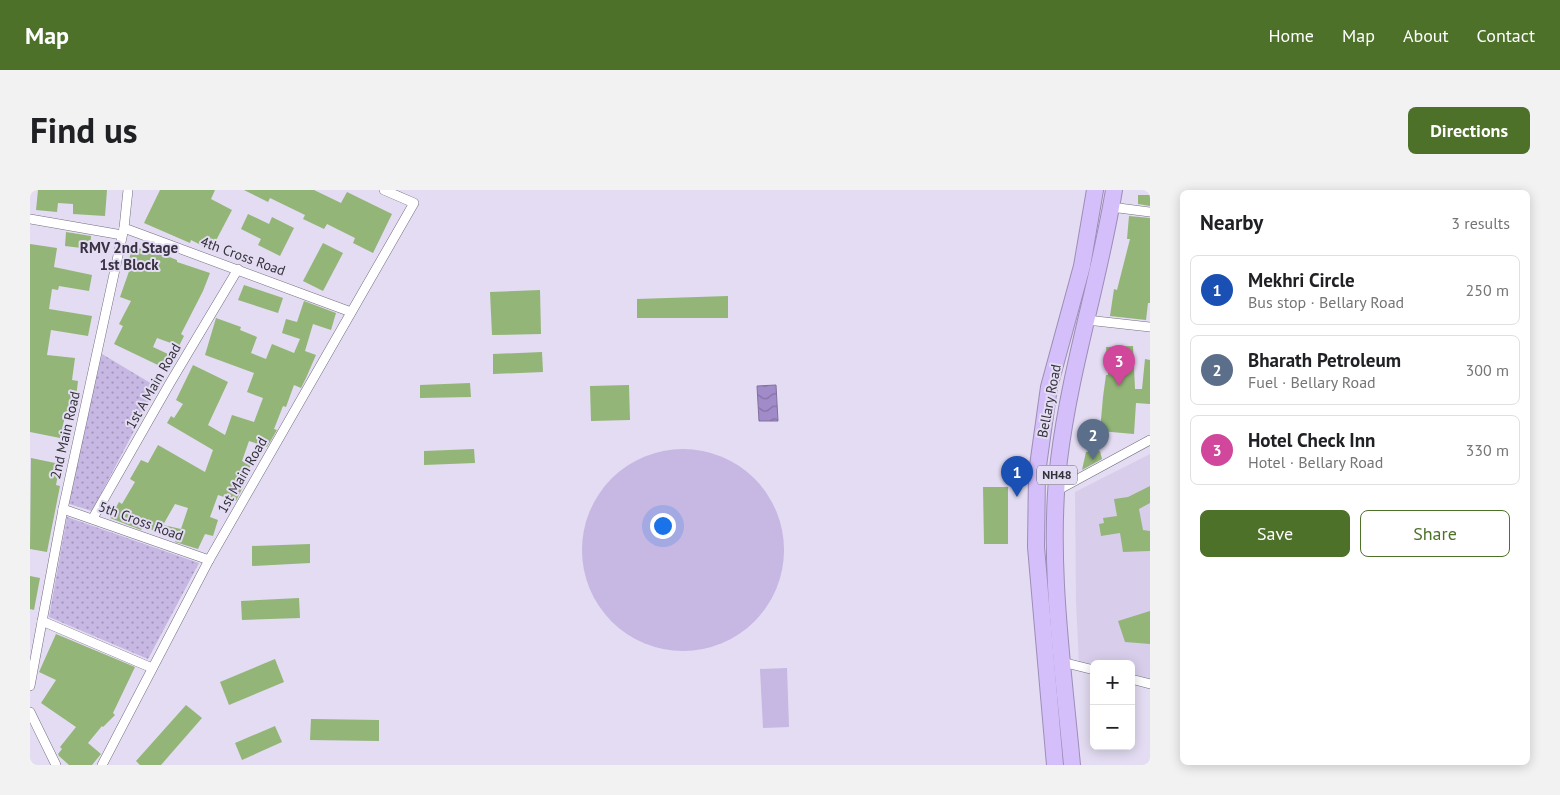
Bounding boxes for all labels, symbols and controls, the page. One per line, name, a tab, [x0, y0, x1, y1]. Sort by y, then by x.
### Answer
text: Map	[25, 20, 69, 51]
text: Home	[1268, 24, 1314, 47]
text: Map	[1342, 24, 1375, 47]
text: About	[1403, 24, 1449, 47]
text: Contact	[1477, 24, 1535, 47]
text: Find us	[30, 107, 138, 153]
button: Directions	[1408, 107, 1530, 154]
text: Nearby	[1200, 209, 1263, 236]
text: 3 results	[1451, 213, 1510, 233]
street label: 4th Cross Road	[198, 232, 288, 280]
district label: RMV 2nd Stage 1st Block	[80, 238, 178, 274]
text: Mekhri Circle	[1248, 268, 1355, 292]
text: 1	[1212, 280, 1222, 300]
text: 250 m	[1466, 280, 1509, 300]
text: Bus stop · Bellary Road	[1248, 292, 1404, 312]
street label: 1st A Main Road	[121, 340, 185, 432]
pin: 3	[1103, 345, 1135, 386]
text: Bharath Petroleum	[1248, 348, 1401, 372]
text: 2	[1212, 360, 1222, 380]
text: 300 m	[1466, 360, 1509, 380]
street label: Bellary Road	[1033, 363, 1065, 439]
text: Fuel · Bellary Road	[1248, 372, 1376, 392]
street label: 2nd Main Road	[46, 389, 84, 481]
pin: 2	[1077, 419, 1109, 460]
text: Hotel Check Inn	[1248, 428, 1375, 452]
street label: 1st Main Road	[213, 434, 271, 516]
text: 3	[1212, 440, 1222, 460]
text: 330 m	[1466, 440, 1509, 460]
text: Hotel · Bellary Road	[1248, 452, 1383, 472]
pin: 1	[1001, 456, 1033, 497]
road number: NH48	[1037, 466, 1077, 484]
street label: 5th Cross Road	[96, 497, 186, 545]
button: Save	[1200, 510, 1350, 557]
button: Share	[1360, 510, 1510, 557]
your location	[650, 513, 676, 539]
map controls	[1090, 660, 1135, 750]
button: +	[1090, 660, 1135, 705]
button: −	[1090, 705, 1135, 750]

